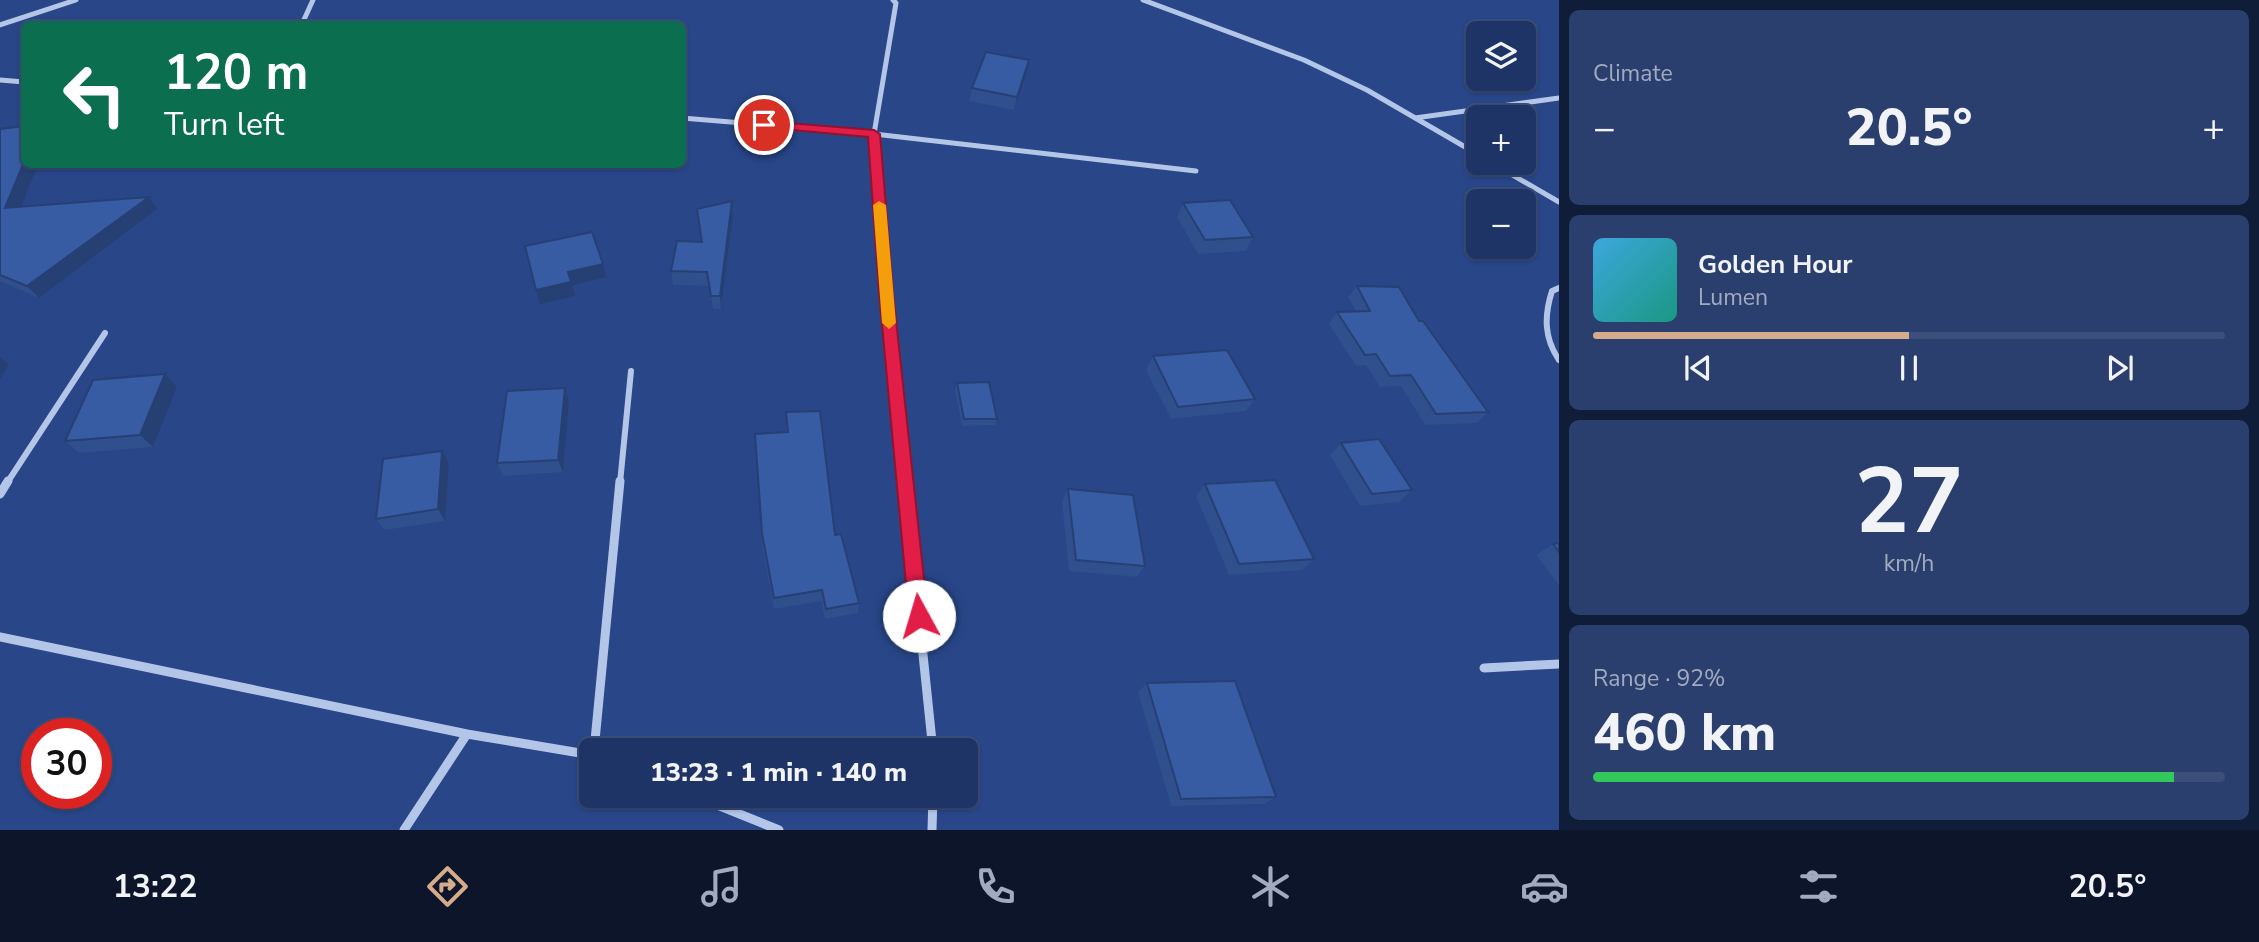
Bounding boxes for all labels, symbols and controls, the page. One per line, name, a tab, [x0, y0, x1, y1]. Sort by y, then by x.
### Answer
map controls	[1466, 21, 1536, 259]
button: layers	[1466, 21, 1536, 91]
text: 120 m	[164, 39, 308, 106]
icon: left	[49, 49, 140, 140]
text: Climate	[1593, 58, 1673, 89]
text: 20.5°	[1845, 92, 1973, 163]
pin	[734, 95, 794, 155]
text: Turn left	[164, 103, 284, 146]
text: −	[1593, 103, 1616, 154]
text: +	[2202, 103, 2225, 154]
button: +	[1466, 105, 1536, 175]
icon: arrive	[745, 106, 783, 144]
button: −	[1466, 189, 1536, 259]
text: Golden Hour	[1698, 247, 1853, 282]
text: Lumen	[1698, 282, 1768, 313]
icon: previous	[1679, 349, 1717, 387]
icon: pause	[1890, 349, 1928, 387]
icon: next	[2101, 349, 2139, 387]
text: 27	[1854, 440, 1964, 564]
text: km/h	[1884, 548, 1934, 579]
position arrow	[882, 579, 956, 653]
text: Range · 92%	[1593, 663, 1725, 694]
text: 460 km	[1593, 697, 1776, 768]
speed limit sign: 30	[21, 718, 112, 809]
text: 13:23 · 1 min · 140 m	[650, 755, 907, 790]
icon: directions	[423, 862, 472, 911]
icon: music	[697, 862, 746, 911]
icon: phone	[971, 862, 1020, 911]
icon: climate	[1246, 862, 1295, 911]
icon: car	[1520, 862, 1569, 911]
icon: filters	[1794, 862, 1843, 911]
text: 13:22	[113, 865, 197, 908]
text: 20.5°	[2069, 865, 2146, 908]

